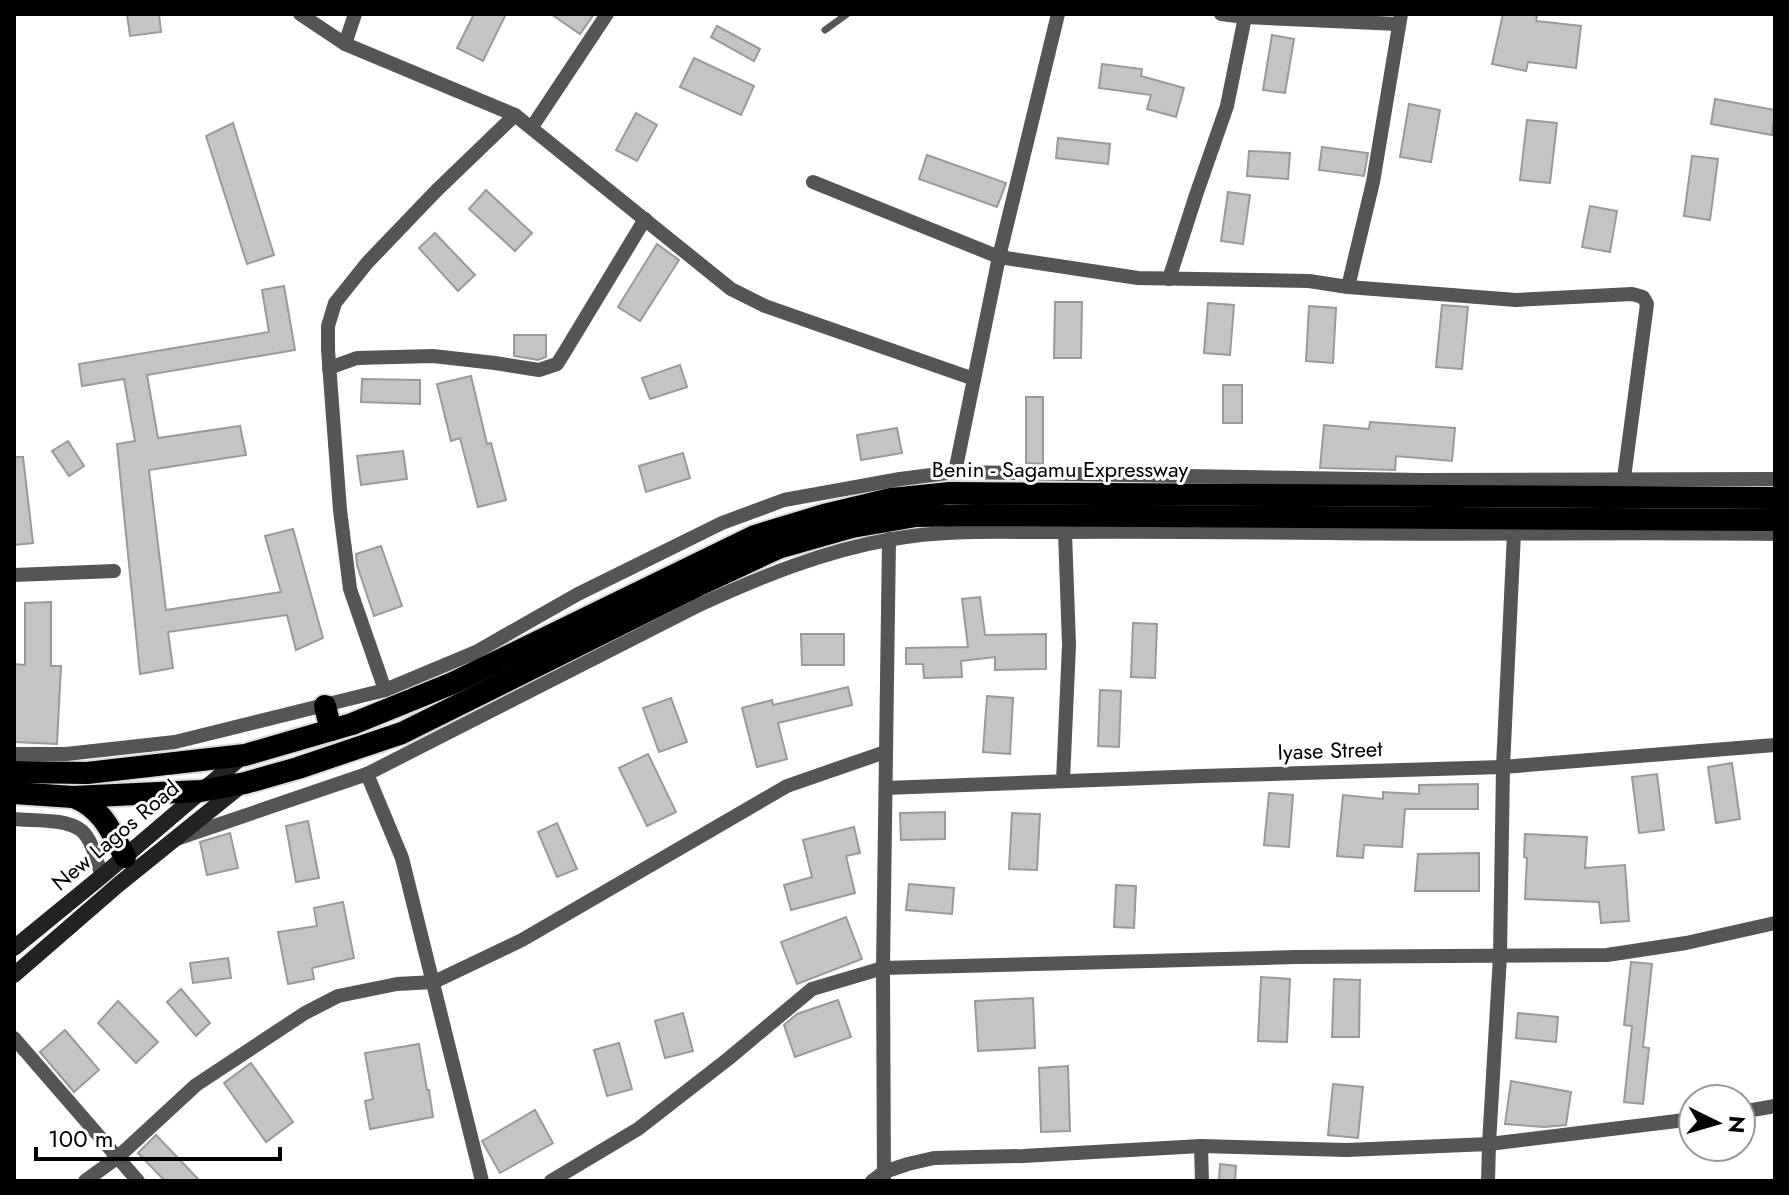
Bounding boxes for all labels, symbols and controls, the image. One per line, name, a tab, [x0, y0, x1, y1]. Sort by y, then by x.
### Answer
street label: Benin - Sagamu Expressway	[932, 453, 1189, 485]
street label: Iyase Street	[1277, 732, 1384, 768]
street label: New Lagos Road	[44, 772, 186, 898]
north arrow	[1677, 1083, 1757, 1163]
scale bar	[36, 1111, 280, 1161]
text: N	[1720, 1115, 1754, 1135]
text: 100 m	[48, 1121, 114, 1156]

